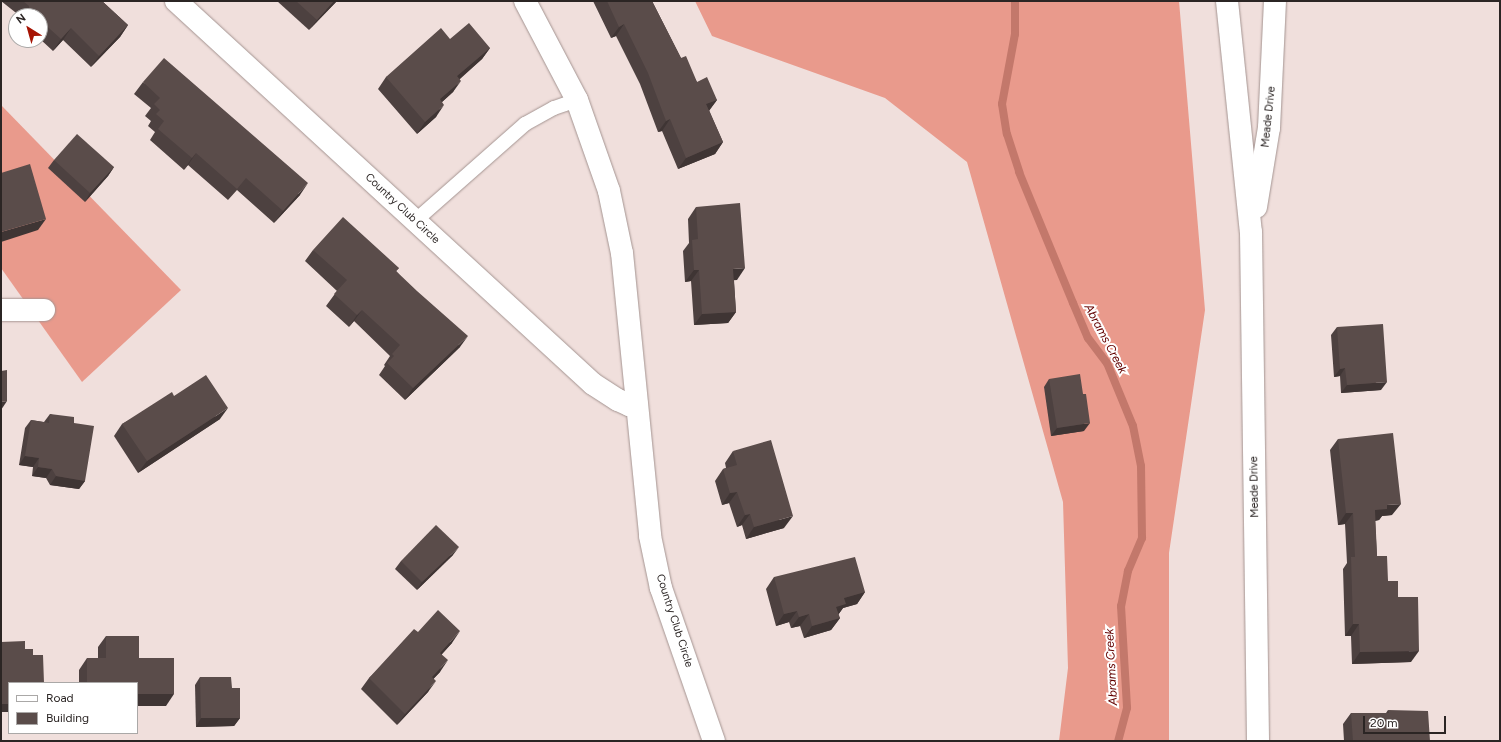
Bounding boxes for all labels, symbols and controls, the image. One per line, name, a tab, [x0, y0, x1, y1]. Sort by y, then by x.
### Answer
north arrow	[8, 8, 48, 48]
text: N	[14, 11, 28, 27]
street label: Meade Drive	[1259, 86, 1279, 148]
street label: Country Club Circle	[362, 171, 442, 247]
water label: Abrams Creek	[1081, 302, 1129, 376]
street label: Meade Drive	[1248, 456, 1262, 518]
street label: Country Club Circle	[653, 573, 695, 669]
water label: Abrams Creek	[1103, 628, 1121, 706]
legend	[8, 682, 138, 734]
text: Road	[46, 691, 74, 705]
scale bar	[1365, 708, 1448, 734]
text: Building	[46, 711, 89, 725]
text: 20 m	[1370, 716, 1398, 730]

